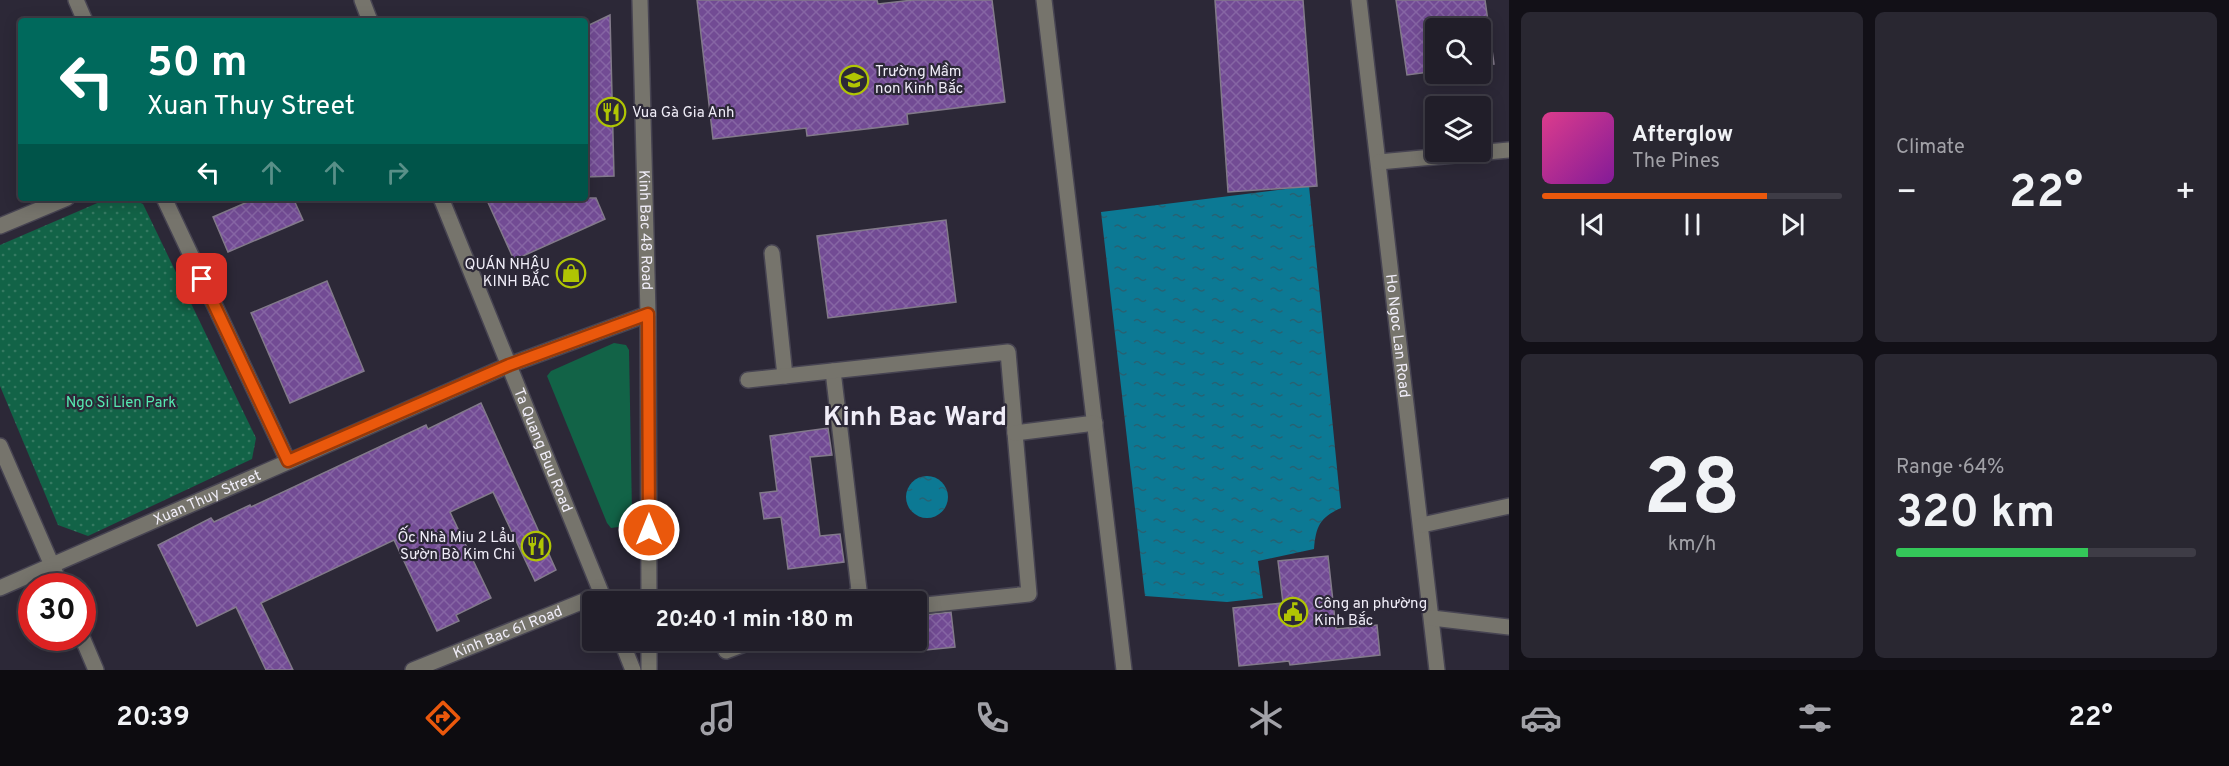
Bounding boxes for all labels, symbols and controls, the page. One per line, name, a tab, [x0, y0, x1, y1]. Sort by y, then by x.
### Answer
map controls	[1425, 18, 1491, 162]
button: search	[1425, 18, 1491, 84]
text: 50 m	[147, 38, 248, 91]
icon: left	[48, 42, 126, 120]
place label: Trường Mầm non Kinh Bắc	[875, 62, 963, 99]
school or university icon: Trường Mầm non Kinh Bắc	[838, 64, 870, 96]
text: Xuan Thuy Street	[147, 90, 355, 124]
restaurant icon: Vua Gà Gia Anh	[595, 96, 627, 128]
button: layers	[1425, 96, 1491, 162]
place label: Vua Gà Gia Anh	[632, 104, 735, 123]
text: Afterglow	[1632, 122, 1733, 149]
text: Climate	[1896, 135, 1965, 161]
text: The Pines	[1632, 149, 1720, 175]
icon: left	[192, 156, 225, 189]
icon: ahead	[255, 156, 288, 189]
icon: ahead	[318, 156, 351, 189]
icon: right	[381, 156, 414, 189]
text: 22°	[2009, 166, 2083, 223]
street label: Kinh Bac 48 Road	[633, 170, 655, 290]
text: −	[1896, 173, 1917, 215]
text: +	[2175, 173, 2196, 215]
icon: previous	[1576, 208, 1609, 241]
icon: pause	[1676, 208, 1709, 241]
icon: next	[1776, 208, 1809, 241]
pin	[176, 253, 227, 304]
place label: QUÁN NHẬU KINH BẮC	[465, 255, 550, 292]
shop icon: QUÁN NHẬU KINH BẮC	[555, 257, 587, 289]
icon: arrive	[185, 262, 218, 295]
street label: Ho Ngoc Lan Road	[1380, 273, 1413, 399]
street label: Ta Quang Buu Road	[508, 386, 576, 516]
park label: Ngo Si Lien Park	[66, 394, 176, 413]
district label: Kinh Bac Ward	[823, 401, 1007, 435]
text: 28	[1644, 443, 1740, 542]
text: Range · 64%	[1896, 455, 2005, 481]
street label: Xuan Thuy Street	[151, 467, 264, 531]
text: 320 km	[1896, 486, 2055, 543]
position arrow	[617, 498, 681, 562]
place label: Ốc Nhà Miu 2 Lẩu Sườn Bò Kim Chi	[397, 525, 515, 565]
restaurant icon: Ốc Nhà Miu 2 Lẩu Sườn Bò Kim Chi	[520, 530, 552, 562]
text: km/h	[1668, 532, 1716, 558]
speed limit sign: 30	[18, 573, 96, 651]
place label: Công an phường Kinh Bắc	[1314, 595, 1427, 631]
public building icon: Công an phường Kinh Bắc	[1277, 596, 1309, 628]
street label: Kinh Bac 61 Road	[451, 603, 566, 664]
text: 20:40 · 1 min · 180 m	[655, 607, 854, 634]
icon: directions	[422, 697, 464, 739]
icon: music	[697, 697, 739, 739]
icon: phone	[971, 697, 1013, 739]
icon: climate	[1245, 697, 1287, 739]
icon: car	[1520, 697, 1562, 739]
icon: filters	[1794, 697, 1836, 739]
text: 20:39	[116, 701, 190, 735]
text: 22°	[2069, 701, 2113, 735]

